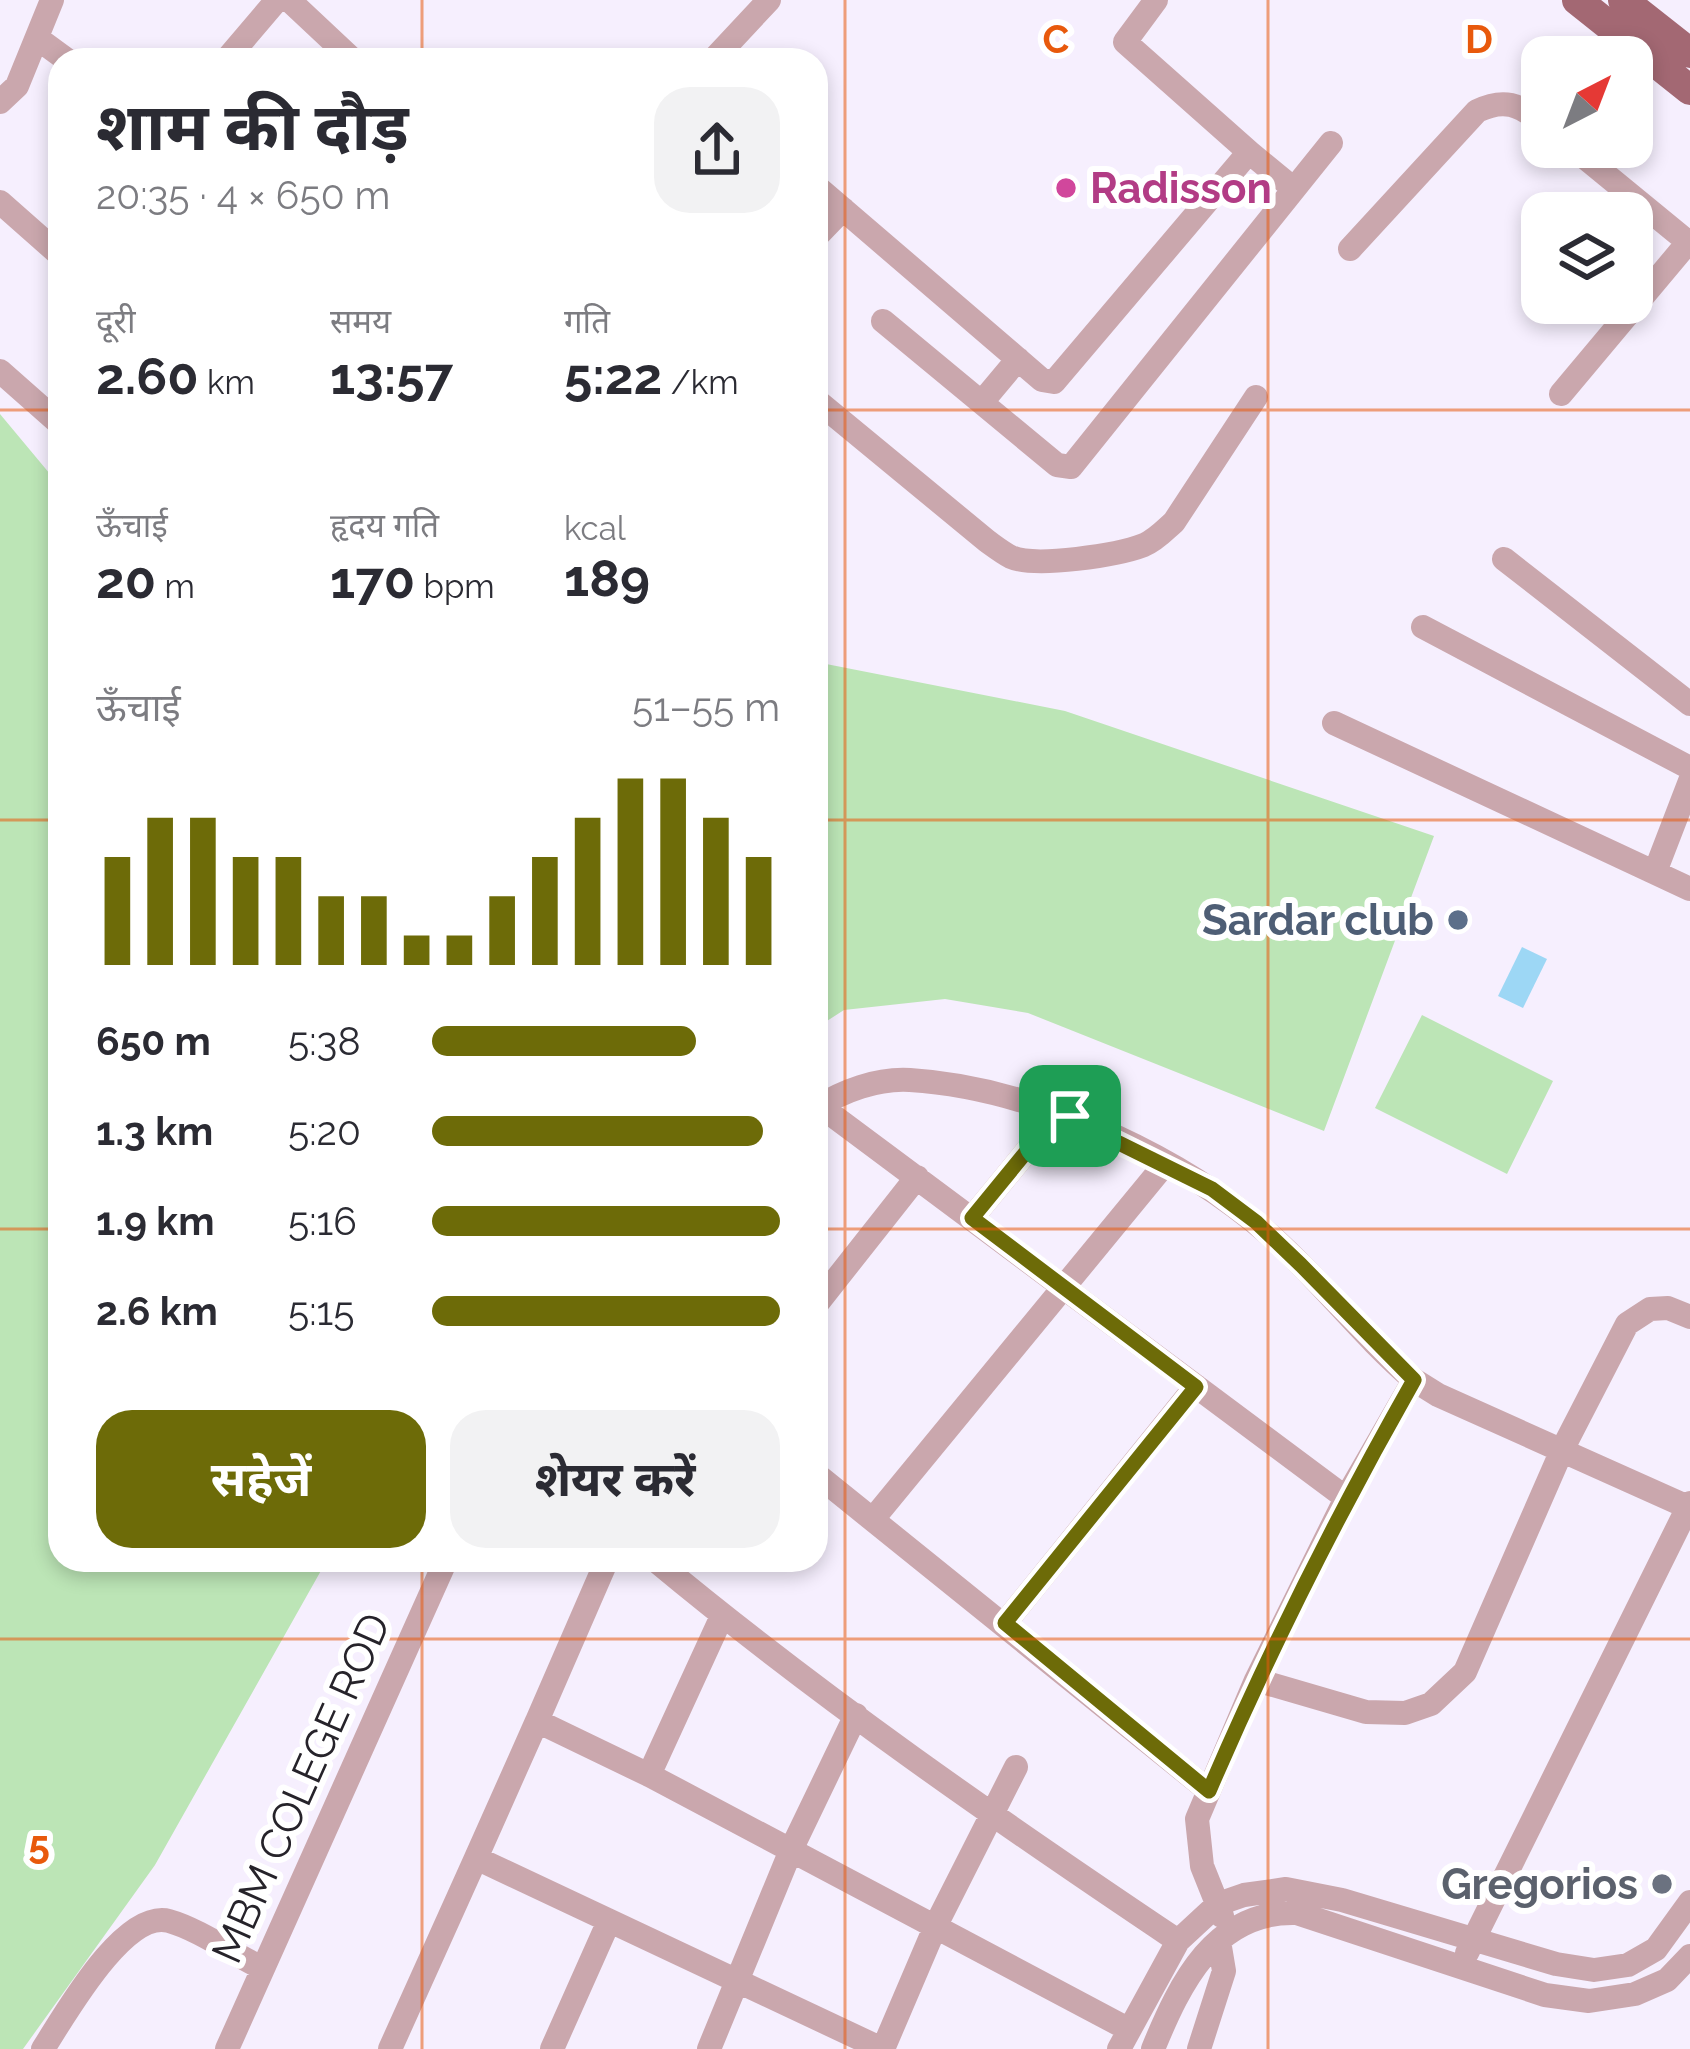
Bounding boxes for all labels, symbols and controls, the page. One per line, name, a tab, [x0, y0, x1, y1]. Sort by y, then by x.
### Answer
text: C	[1043, 16, 1070, 62]
text: D	[1465, 16, 1493, 62]
north arrow	[1521, 36, 1653, 168]
map controls	[1521, 36, 1653, 324]
button: share	[654, 87, 780, 213]
text: शाम की दौड़	[96, 88, 409, 165]
place label: Radisson	[1090, 164, 1272, 213]
text: 20:35 · 4 × 650 m	[96, 172, 390, 218]
marker: Radisson	[1053, 175, 1079, 201]
button: layers	[1521, 192, 1653, 324]
text: दूरी	[96, 302, 136, 341]
text: समय	[330, 302, 391, 341]
text: गति	[564, 302, 610, 341]
text: 2.60	[96, 346, 199, 406]
text: 13:57	[330, 346, 453, 406]
text: 5:22	[564, 346, 662, 406]
text: km	[199, 363, 255, 402]
text: /km	[662, 363, 739, 402]
text: ऊँचाई	[96, 506, 168, 545]
text: हृदय गति	[330, 506, 439, 545]
text: kcal	[564, 509, 626, 548]
text: 189	[564, 548, 650, 608]
text: 20	[96, 550, 156, 610]
text: 170	[330, 550, 415, 610]
text: m	[156, 567, 195, 606]
text: bpm	[415, 567, 495, 606]
text: ऊँचाई	[96, 684, 181, 730]
text: 51–55 m	[632, 684, 780, 730]
place label: Sardar club	[1202, 896, 1434, 945]
marker: Sardar club	[1445, 907, 1471, 933]
text: 650 m	[96, 1018, 211, 1064]
text: 5:38	[288, 1018, 361, 1064]
pin	[1019, 1065, 1121, 1167]
icon: arrive	[1037, 1083, 1103, 1149]
text: 1.3 km	[96, 1108, 213, 1154]
text: 5:20	[288, 1108, 361, 1154]
text: 1.9 km	[96, 1198, 214, 1244]
text: 5:16	[288, 1198, 357, 1244]
text: 2.6 km	[96, 1288, 218, 1334]
text: 5:15	[288, 1288, 355, 1334]
button: सहेजें	[96, 1410, 426, 1548]
button: शेयर करें	[450, 1410, 780, 1548]
street label: MBM COLEGE ROD	[202, 1606, 400, 1970]
text: 5	[28, 1821, 50, 1867]
place label: Gregorios	[1441, 1860, 1638, 1909]
marker: Gregorios	[1649, 1871, 1675, 1897]

